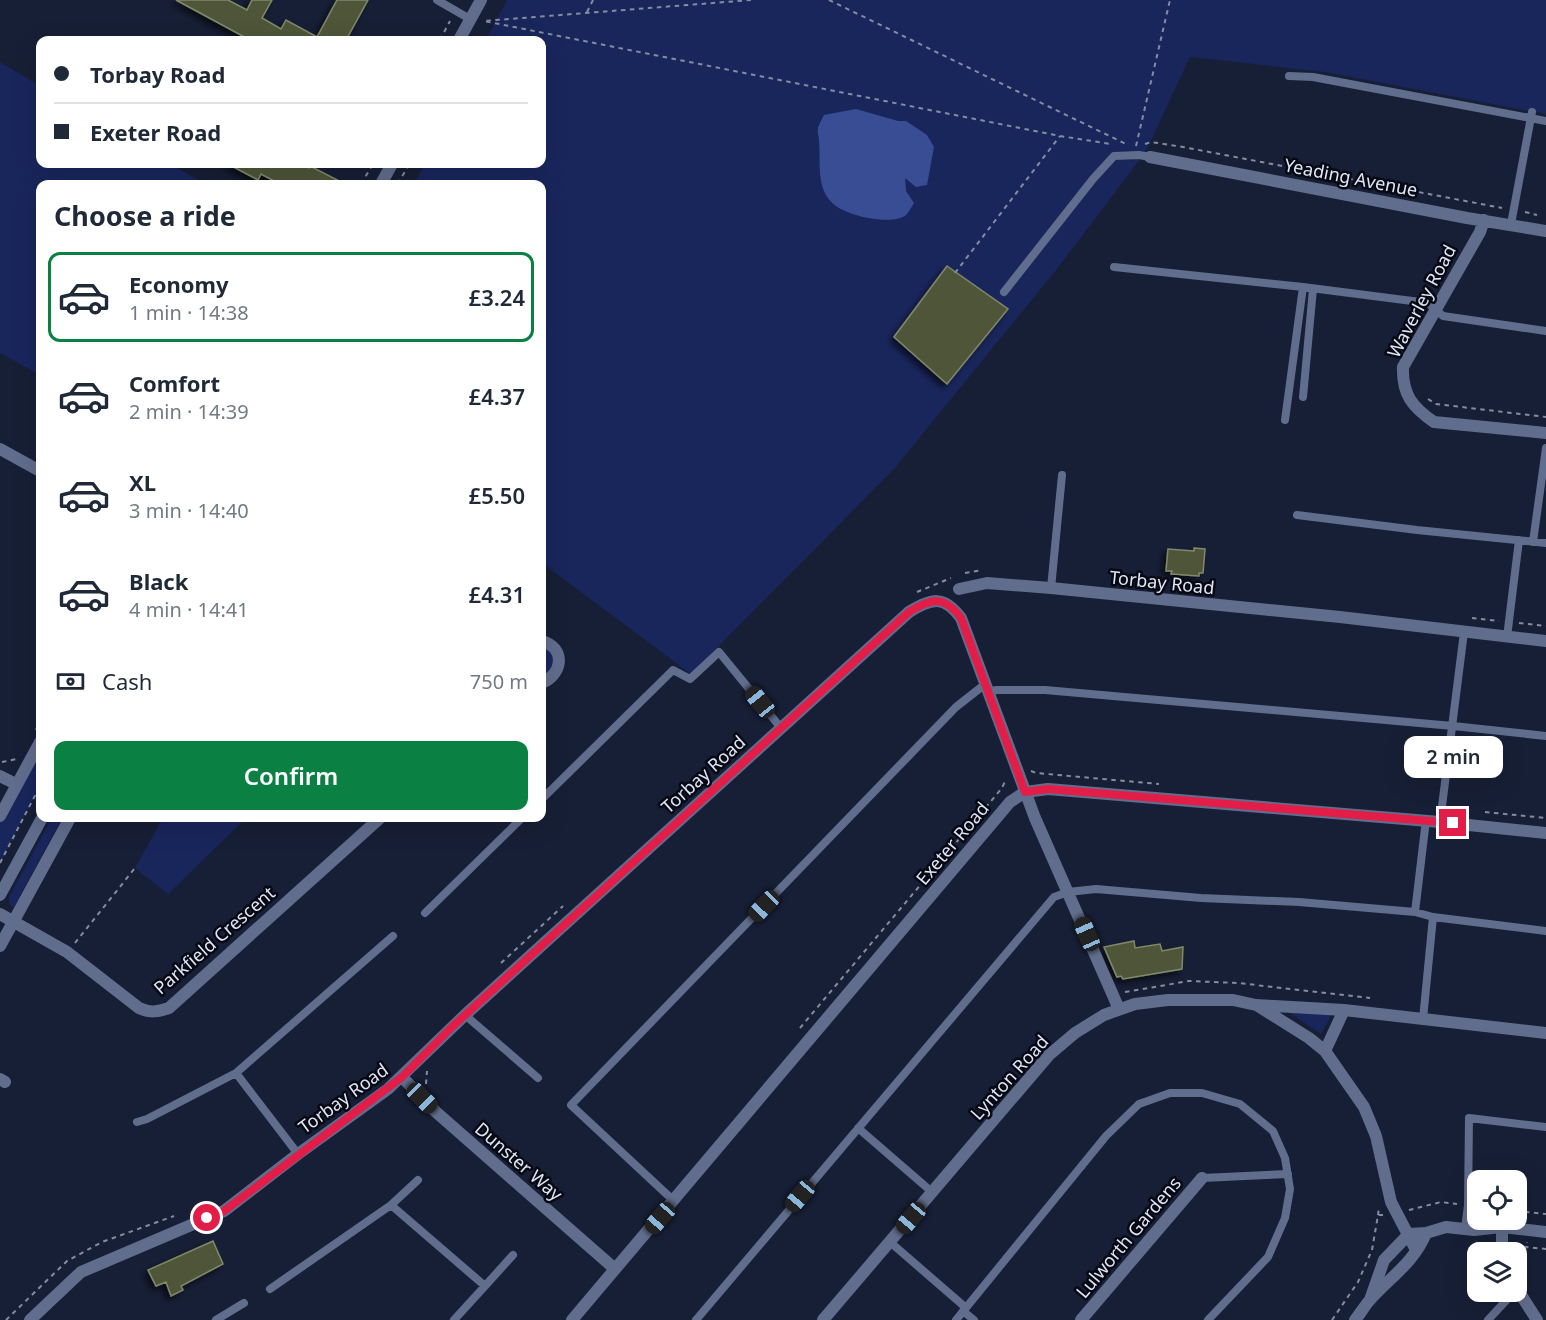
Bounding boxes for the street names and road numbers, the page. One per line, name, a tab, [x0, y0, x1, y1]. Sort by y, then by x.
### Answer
street label: Yeading Avenue	[1282, 152, 1420, 202]
street label: Waverley Road	[1381, 240, 1461, 362]
street label: Torbay Road	[1108, 565, 1216, 599]
street label: Torbay Road	[656, 730, 750, 818]
street label: Exeter Road	[910, 796, 994, 890]
street label: Parkfield Crescent	[148, 880, 280, 999]
street label: Lynton Road	[965, 1030, 1053, 1124]
street label: Torbay Road	[293, 1057, 393, 1139]
street label: Dunster Way	[470, 1116, 568, 1206]
street label: Lulworth Gardens	[1070, 1171, 1186, 1303]

